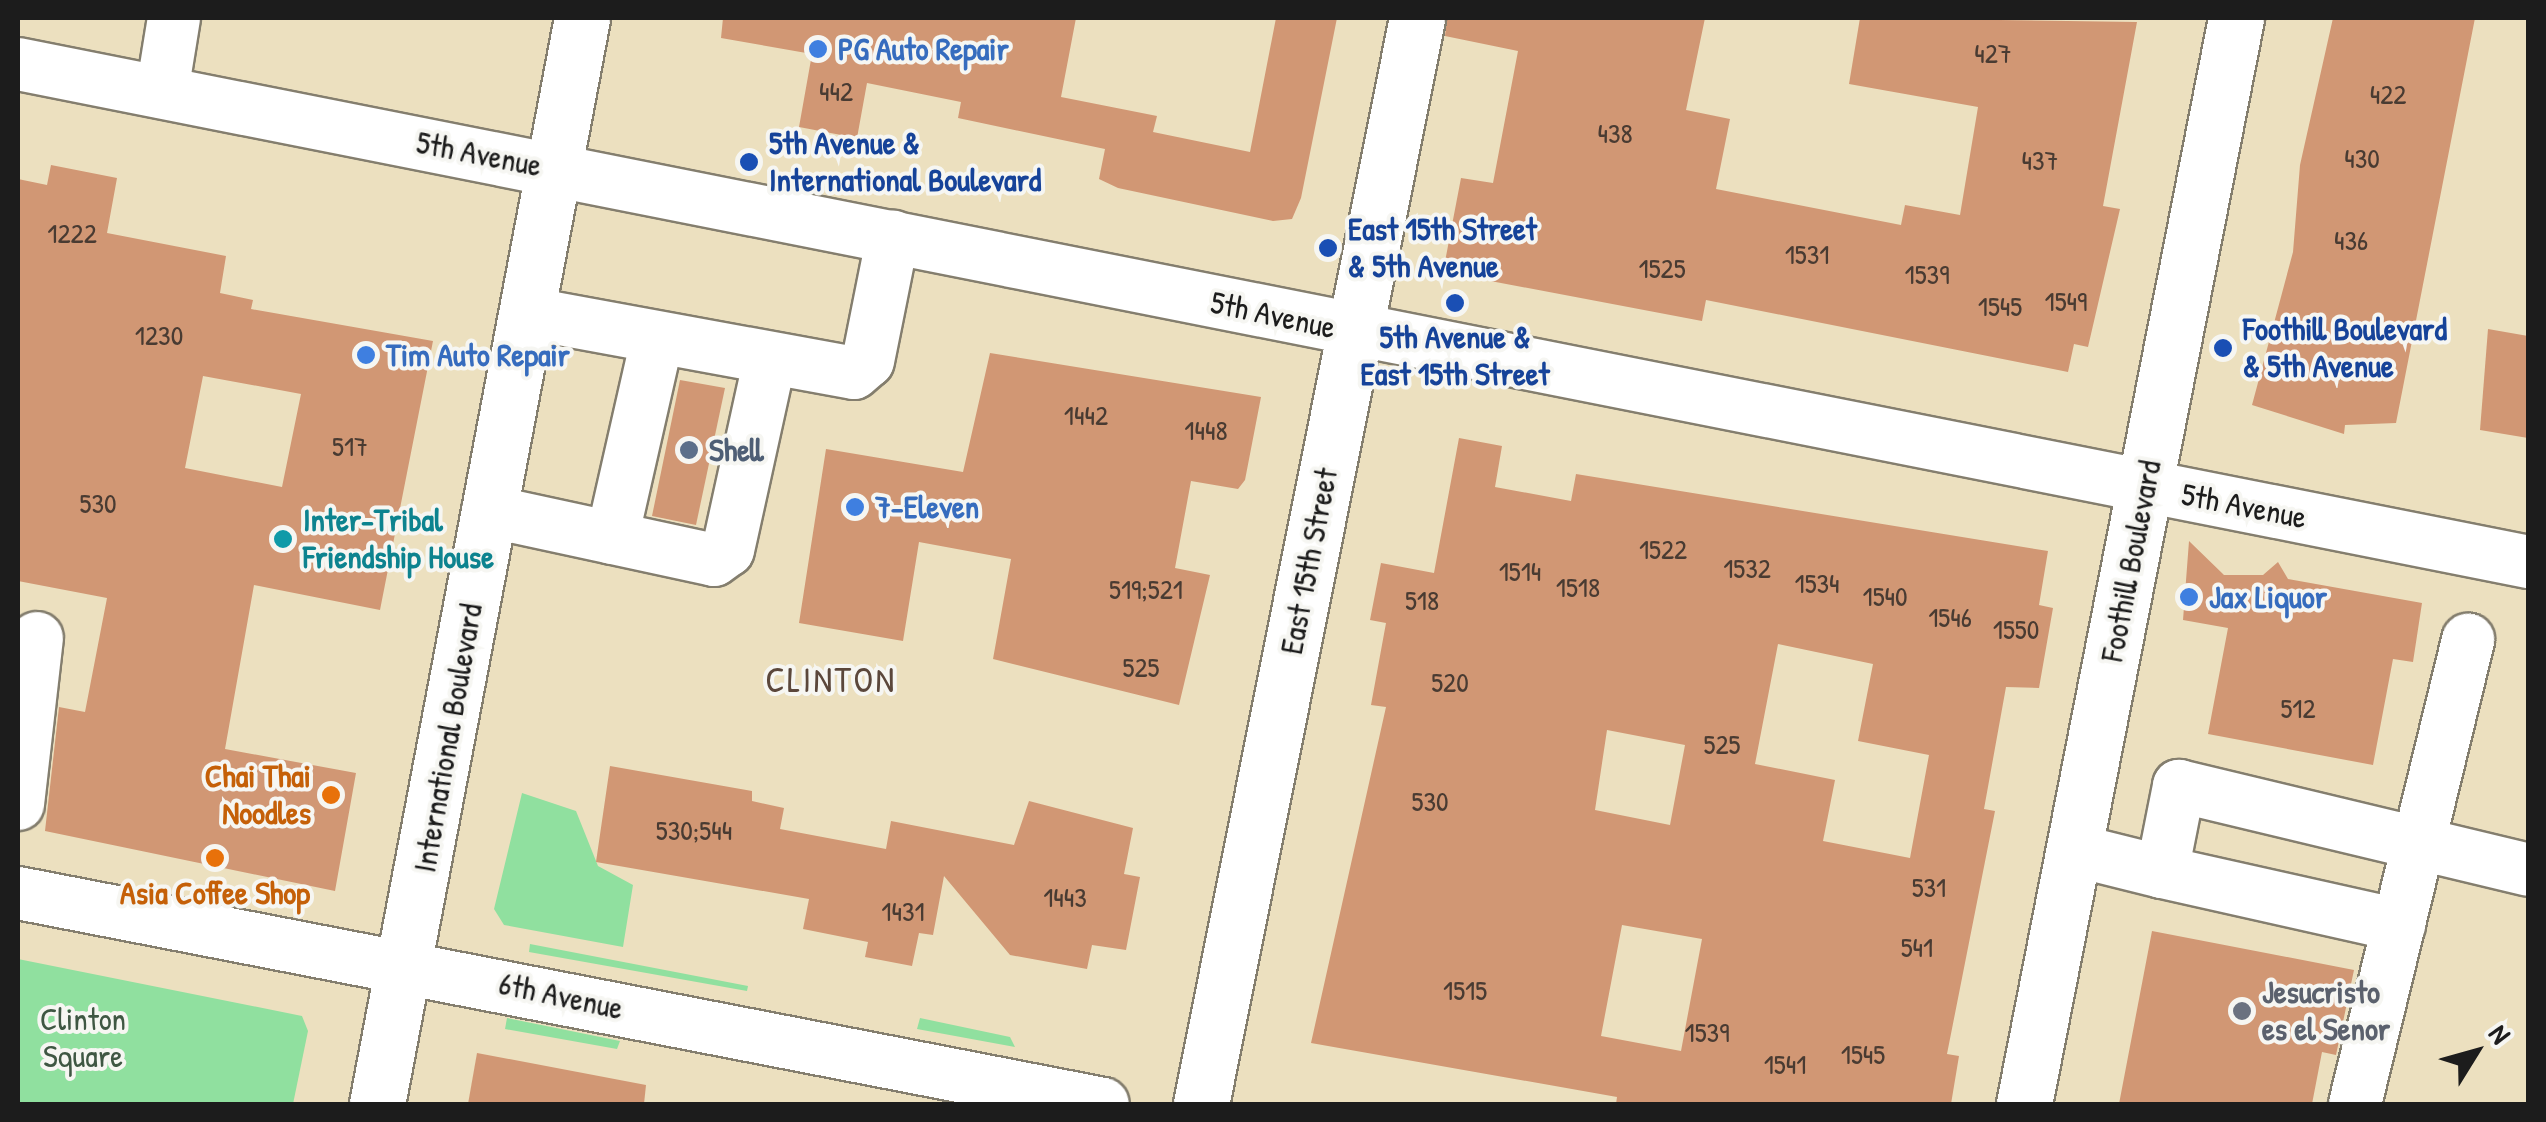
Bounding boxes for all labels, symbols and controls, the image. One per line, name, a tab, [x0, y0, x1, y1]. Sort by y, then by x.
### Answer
place label: PG Auto Repair	[838, 30, 1009, 68]
house number: 427	[1974, 36, 2012, 70]
marker: PG Auto Repair	[807, 38, 829, 60]
house number: 442	[819, 74, 853, 108]
house number: 422	[2370, 77, 2406, 111]
house number: 438	[1597, 116, 1633, 150]
street label: 5th Avenue	[413, 123, 545, 185]
place label: 5th Avenue & International Boulevard	[769, 125, 1041, 200]
house number: 430	[2344, 141, 2380, 175]
house number: 437	[2022, 143, 2058, 177]
marker: 5th Avenue & International Boulevard	[738, 151, 760, 173]
place label: East 15th Street & 5th Avenue	[1348, 211, 1537, 286]
house number: 1222	[47, 216, 97, 250]
house number: 436	[2334, 223, 2368, 257]
marker: East 15th Street & 5th Avenue	[1317, 237, 1339, 259]
house number: 1531	[1785, 237, 1829, 271]
house number: 1525	[1639, 251, 1685, 285]
house number: 1539	[1905, 257, 1949, 291]
street label: 5th Avenue	[1207, 283, 1339, 347]
house number: 1549	[2045, 284, 2087, 318]
house number: 1545	[1978, 289, 2022, 323]
marker: 5th Avenue & East 15th Street	[1444, 292, 1466, 314]
place label: Foothill Boulevard & 5th Avenue	[2243, 311, 2447, 386]
house number: 1230	[135, 318, 183, 352]
place label: 5th Avenue & East 15th Street	[1361, 319, 1549, 394]
place label: Tim Auto Repair	[386, 336, 570, 374]
marker: Foothill Boulevard & 5th Avenue	[2212, 337, 2234, 359]
marker: Tim Auto Repair	[355, 344, 377, 366]
house number: 1442	[1064, 398, 1108, 432]
house number: 1448	[1184, 413, 1228, 447]
house number: 517	[332, 429, 368, 463]
place label: Shell	[709, 431, 764, 469]
marker: Shell	[678, 439, 700, 461]
street label: Foothill Boulevard	[2093, 457, 2169, 665]
street label: East 15th Street	[1272, 465, 1346, 657]
street label: 5th Avenue	[2178, 475, 2310, 537]
house number: 530	[80, 486, 116, 520]
place label: 7-Eleven	[875, 488, 979, 526]
marker: 7-Eleven	[844, 496, 866, 518]
place label: Inter-Tribal Friendship House	[303, 502, 494, 577]
marker: Inter-Tribal Friendship House	[272, 528, 294, 550]
house number: 1522	[1639, 532, 1687, 566]
house number: 1532	[1723, 551, 1771, 585]
house number: 1514	[1499, 554, 1541, 588]
house number: 1534	[1794, 566, 1840, 600]
house number: 1518	[1556, 570, 1600, 604]
house number: 519;521	[1109, 572, 1183, 606]
place label: Jax Liquor	[2209, 578, 2327, 616]
house number: 1540	[1862, 579, 1908, 613]
house number: 518	[1405, 583, 1439, 617]
marker: Jax Liquor	[2178, 586, 2200, 608]
house number: 1546	[1928, 600, 1972, 634]
street label: International Boulevard	[405, 601, 491, 875]
house number: 1550	[1993, 612, 2039, 646]
house number: 525	[1123, 650, 1159, 684]
district label: CLINTON	[765, 659, 897, 701]
house number: 520	[1431, 665, 1469, 699]
house number: 512	[2280, 691, 2316, 725]
house number: 525	[1704, 727, 1740, 761]
place label: Chai Thai Noodles	[205, 758, 311, 833]
marker: Chai Thai Noodles	[320, 784, 342, 806]
house number: 530	[1412, 784, 1448, 818]
house number: 530;544	[656, 813, 732, 847]
marker: Asia Coffee Shop	[204, 847, 226, 869]
house number: 531	[1912, 870, 1946, 904]
place label: Asia Coffee Shop	[120, 874, 310, 912]
house number: 1443	[1043, 880, 1087, 914]
house number: 1431	[881, 894, 925, 928]
house number: 541	[1901, 930, 1933, 964]
street label: 6th Avenue	[496, 964, 626, 1028]
house number: 1515	[1443, 973, 1487, 1007]
place label: Jesucristo es el Senor	[2262, 974, 2390, 1049]
marker: Jesucristo es el Senor	[2231, 1000, 2253, 1022]
park label: Clinton Square	[40, 1001, 126, 1076]
north arrow	[2426, 1002, 2526, 1102]
house number: 1539	[1685, 1015, 1729, 1049]
text: N	[2480, 1017, 2520, 1051]
house number: 1545	[1841, 1037, 1885, 1071]
house number: 1541	[1764, 1047, 1806, 1081]

